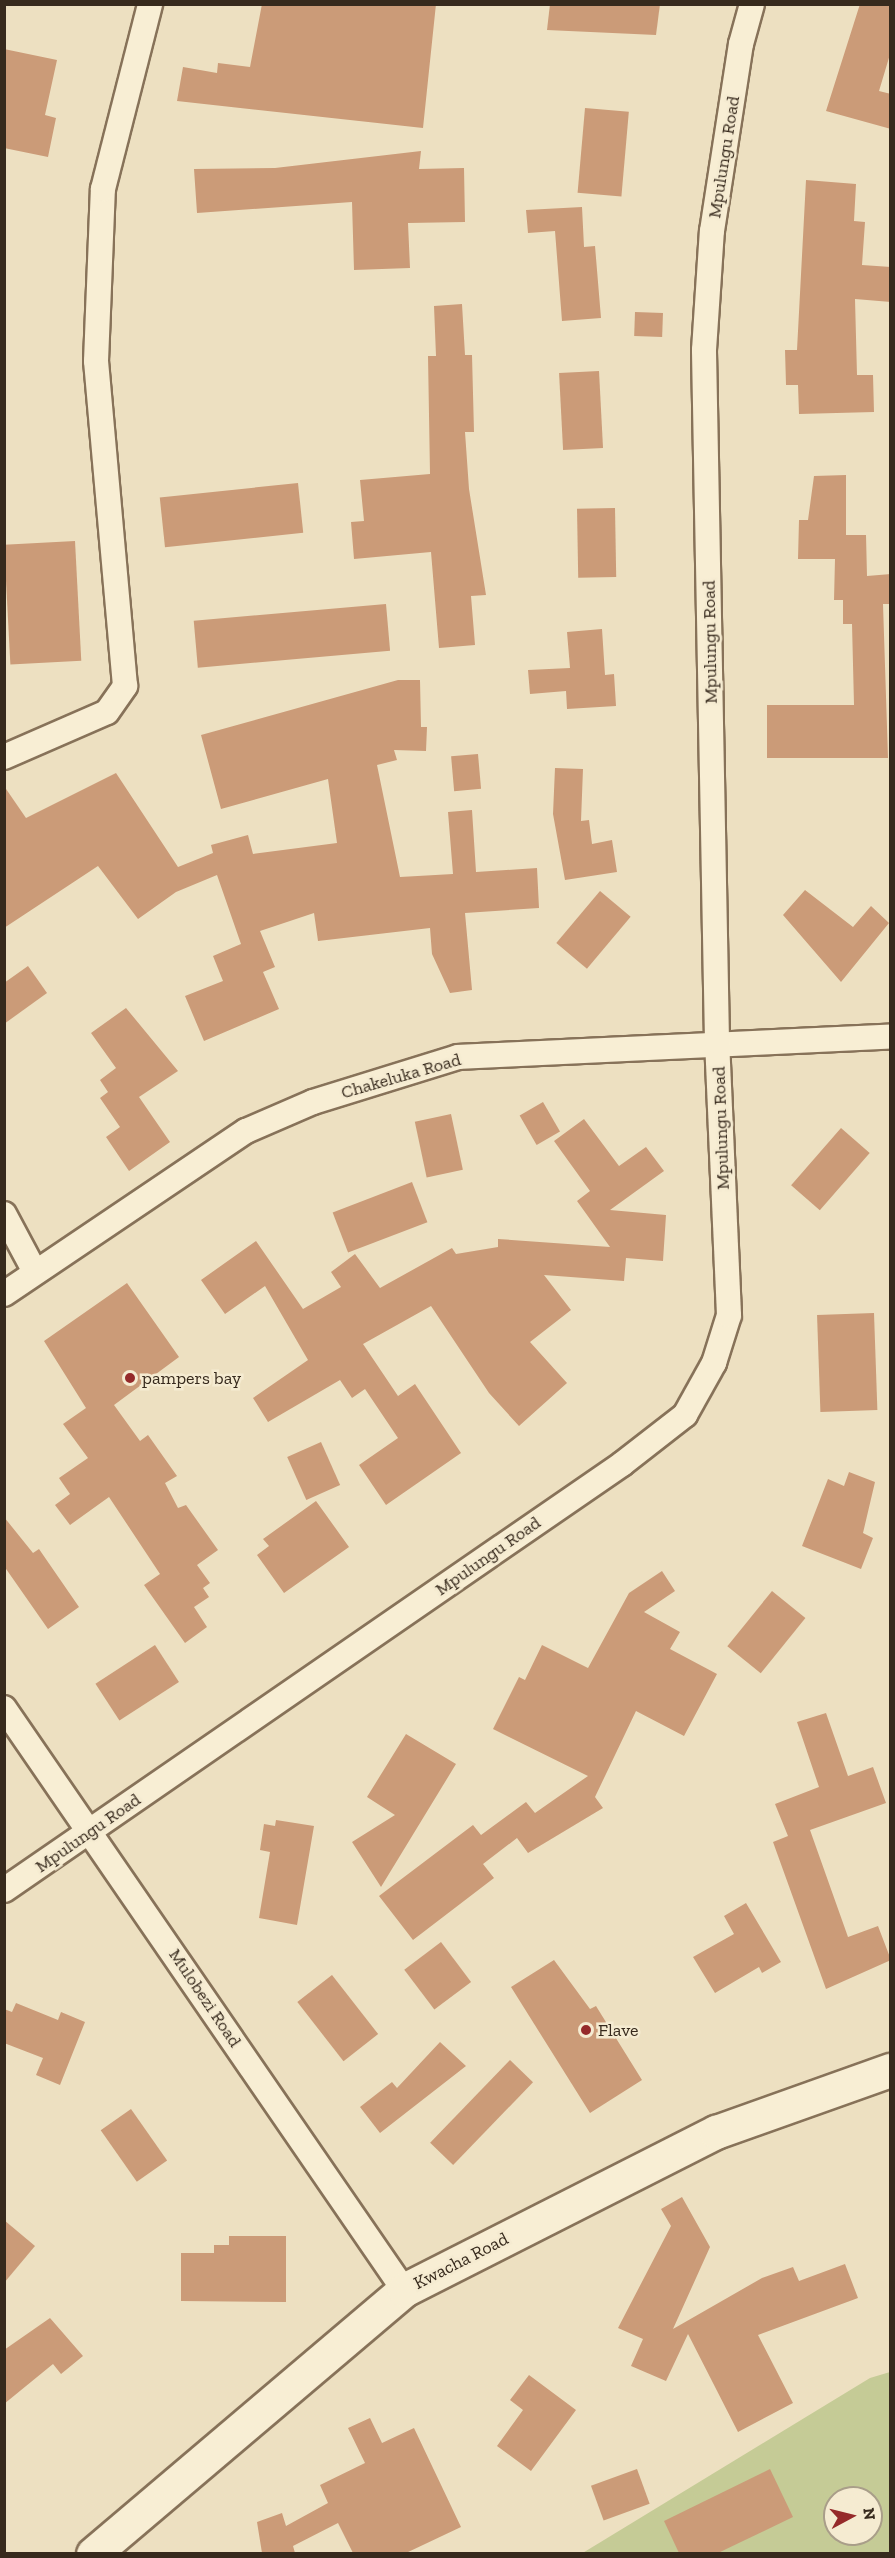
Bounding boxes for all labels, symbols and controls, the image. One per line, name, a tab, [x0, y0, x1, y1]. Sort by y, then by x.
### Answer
street label: Mpulungu Road	[704, 94, 744, 220]
street label: Mpulungu Road	[698, 580, 722, 704]
street label: Chakeluka Road	[339, 1049, 463, 1103]
street label: Mpulungu Road	[708, 1066, 734, 1190]
place label: pampers bay	[142, 1367, 241, 1389]
marker: pampers bay	[123, 1371, 137, 1385]
street label: Mpulungu Road	[431, 1512, 545, 1600]
street label: Mpulungu Road	[31, 1789, 145, 1877]
street label: Mulobezi Road	[164, 1945, 246, 2051]
place label: Flave	[598, 2019, 638, 2041]
marker: Flave	[579, 2023, 593, 2037]
street label: Kwacha Road	[410, 2228, 512, 2294]
north arrow	[823, 2486, 883, 2546]
text: N	[859, 2507, 880, 2521]

